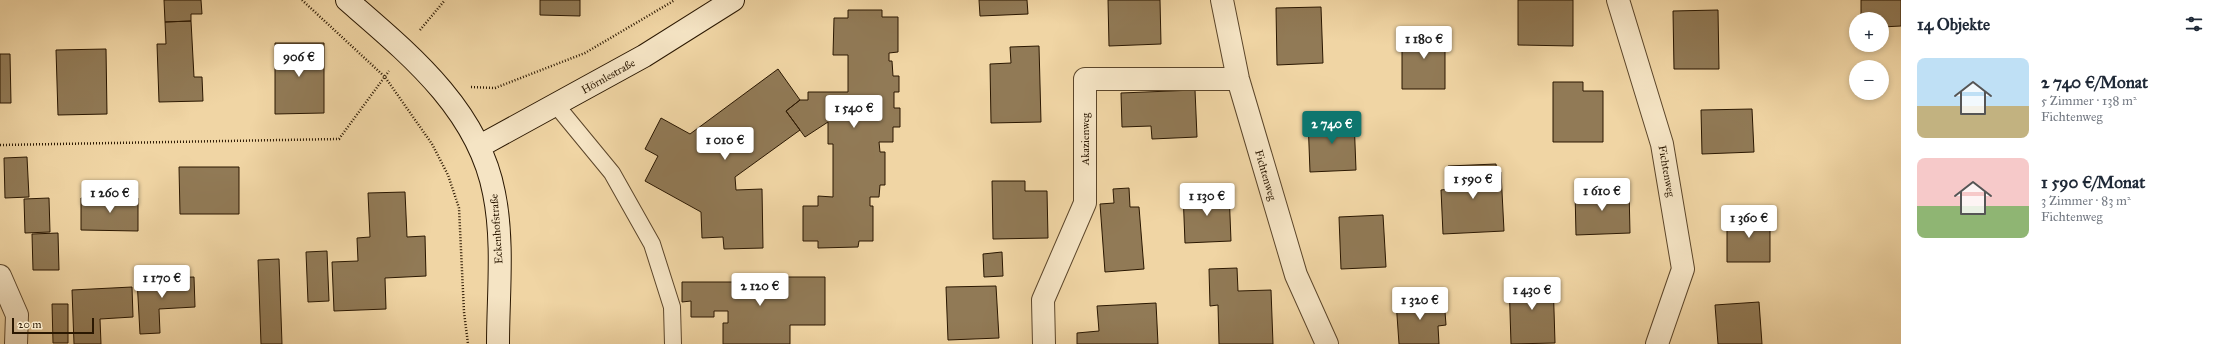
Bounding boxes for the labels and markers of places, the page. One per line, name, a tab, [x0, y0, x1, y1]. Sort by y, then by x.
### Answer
pin: 1 180 €	[1387, 26, 1461, 60]
pin: 906 €	[271, 44, 327, 78]
pin: 1 540 €	[817, 95, 891, 129]
pin: 2 740 €	[1295, 111, 1369, 145]
pin: 1 010 €	[688, 127, 762, 161]
pin: 1 590 €	[1436, 166, 1510, 200]
pin: 1 610 €	[1565, 178, 1639, 212]
pin: 1 260 €	[73, 180, 147, 214]
pin: 1 130 €	[1170, 183, 1244, 217]
pin: 1 360 €	[1712, 205, 1786, 239]
pin: 1 170 €	[125, 265, 199, 299]
pin: 2 120 €	[723, 273, 797, 307]
pin: 1 430 €	[1495, 277, 1569, 311]
pin: 1 320 €	[1383, 287, 1457, 321]

